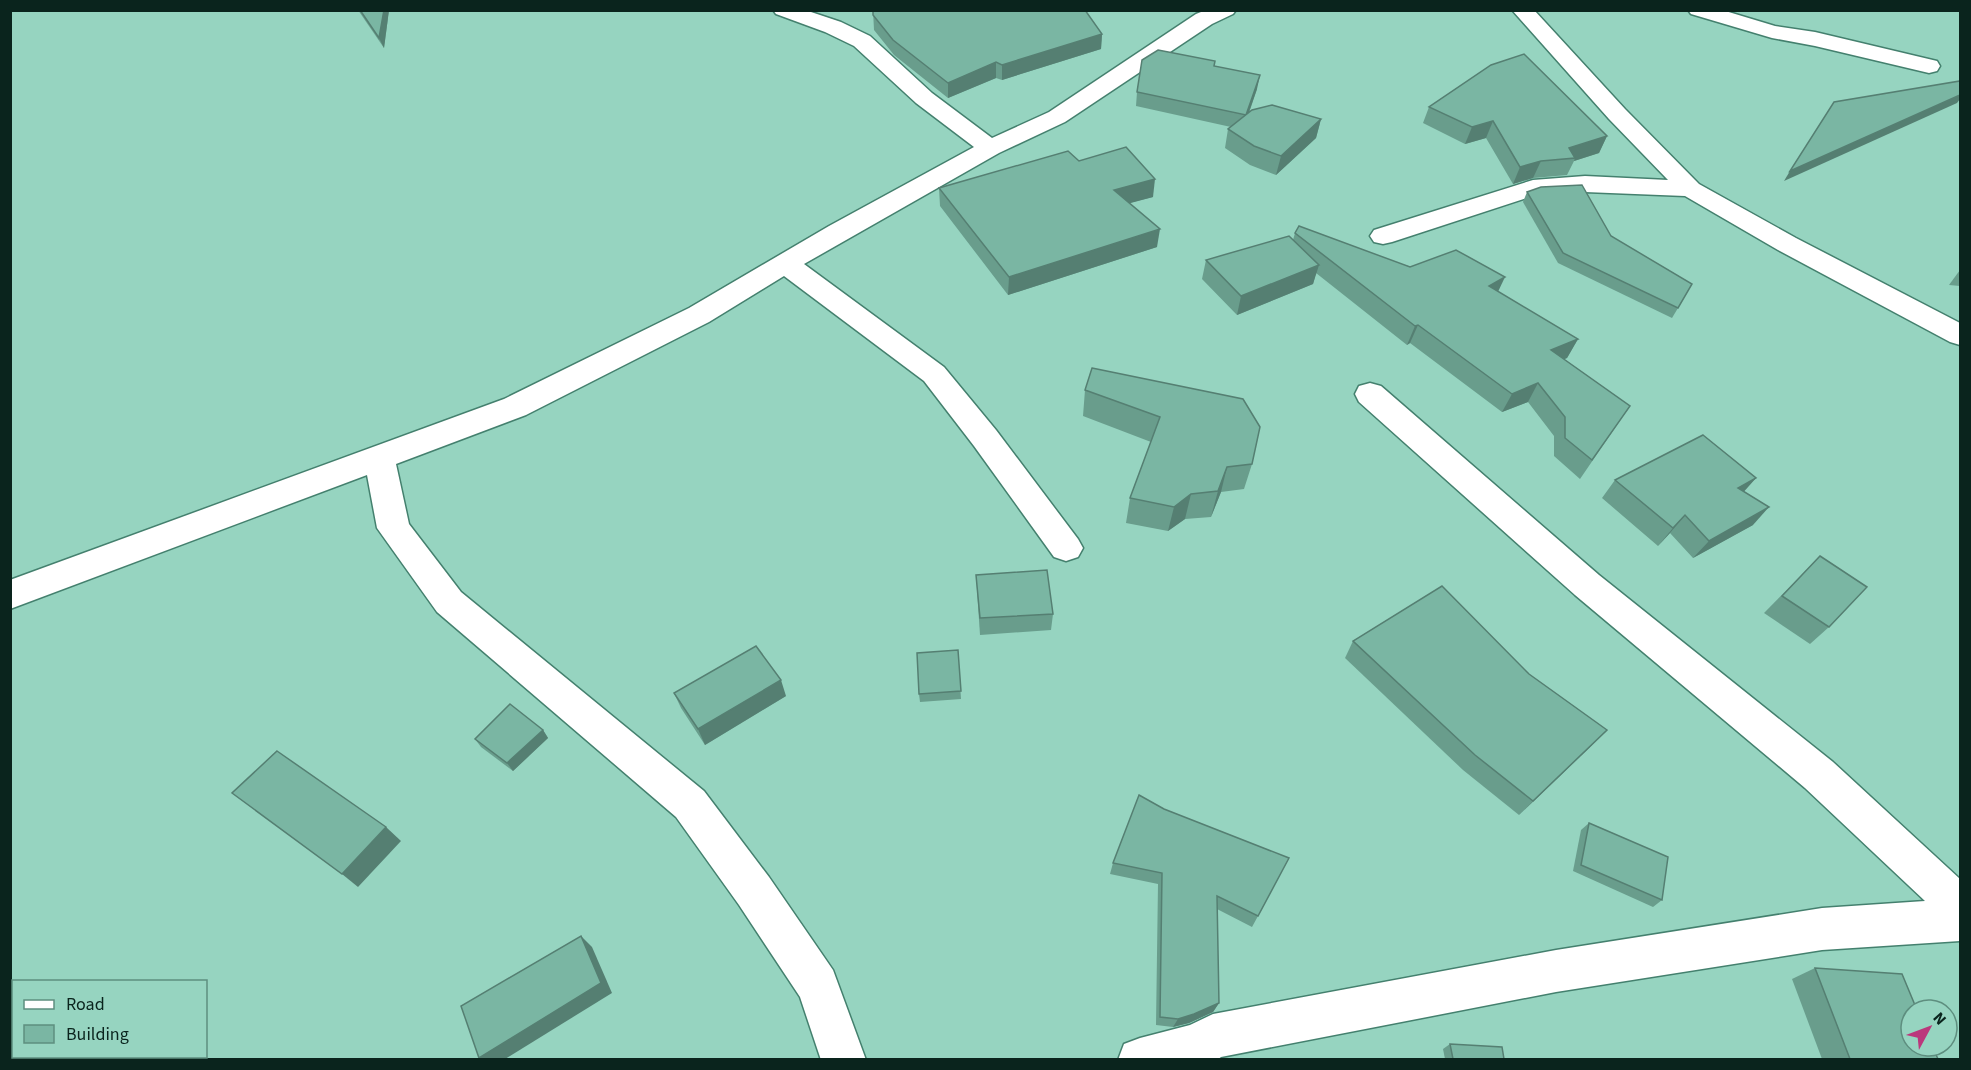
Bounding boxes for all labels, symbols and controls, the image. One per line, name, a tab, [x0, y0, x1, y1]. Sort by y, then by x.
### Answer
legend	[12, 980, 207, 1058]
text: Road	[66, 992, 105, 1017]
north arrow	[1899, 998, 1959, 1058]
text: N	[1928, 1008, 1951, 1030]
text: Building	[66, 1022, 129, 1047]

